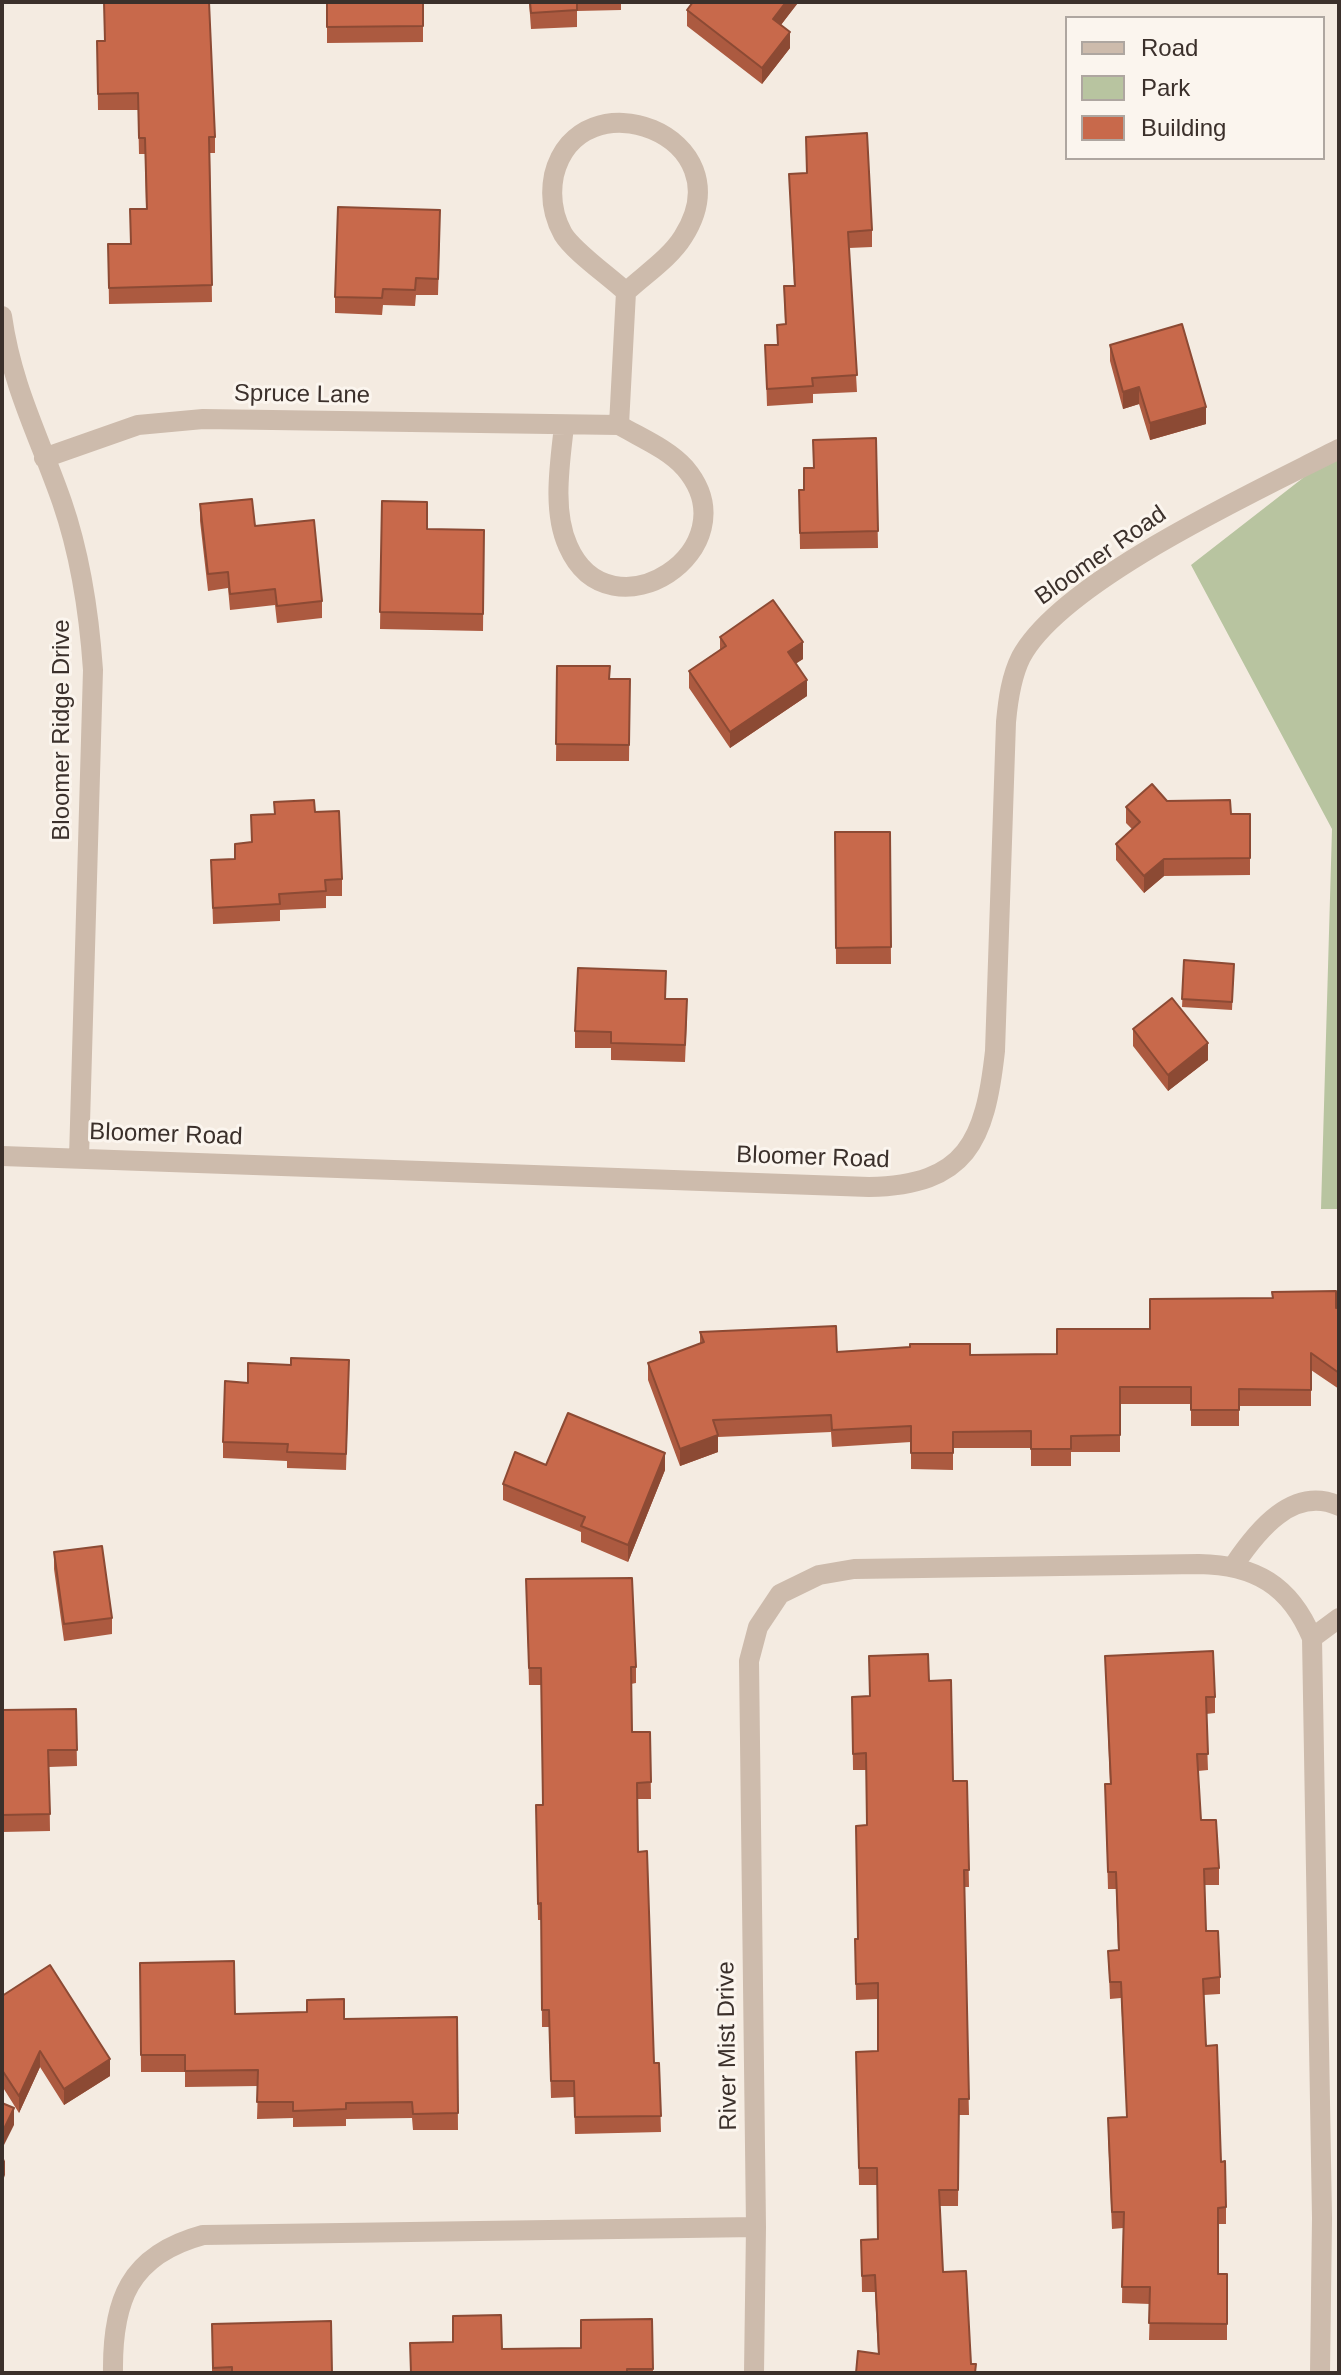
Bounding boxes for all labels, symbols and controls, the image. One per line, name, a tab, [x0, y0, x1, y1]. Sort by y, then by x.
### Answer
legend	[1065, 16, 1325, 160]
text: Road	[1141, 34, 1198, 61]
text: Park	[1141, 74, 1190, 101]
text: Building	[1141, 114, 1226, 141]
street label: Spruce Lane	[234, 379, 370, 411]
street label: Bloomer Road	[1030, 500, 1172, 612]
street label: Bloomer Ridge Drive	[48, 619, 76, 841]
street label: Bloomer Road	[89, 1118, 243, 1152]
street label: Bloomer Road	[736, 1141, 890, 1175]
street label: River Mist Drive	[712, 1961, 744, 2131]

